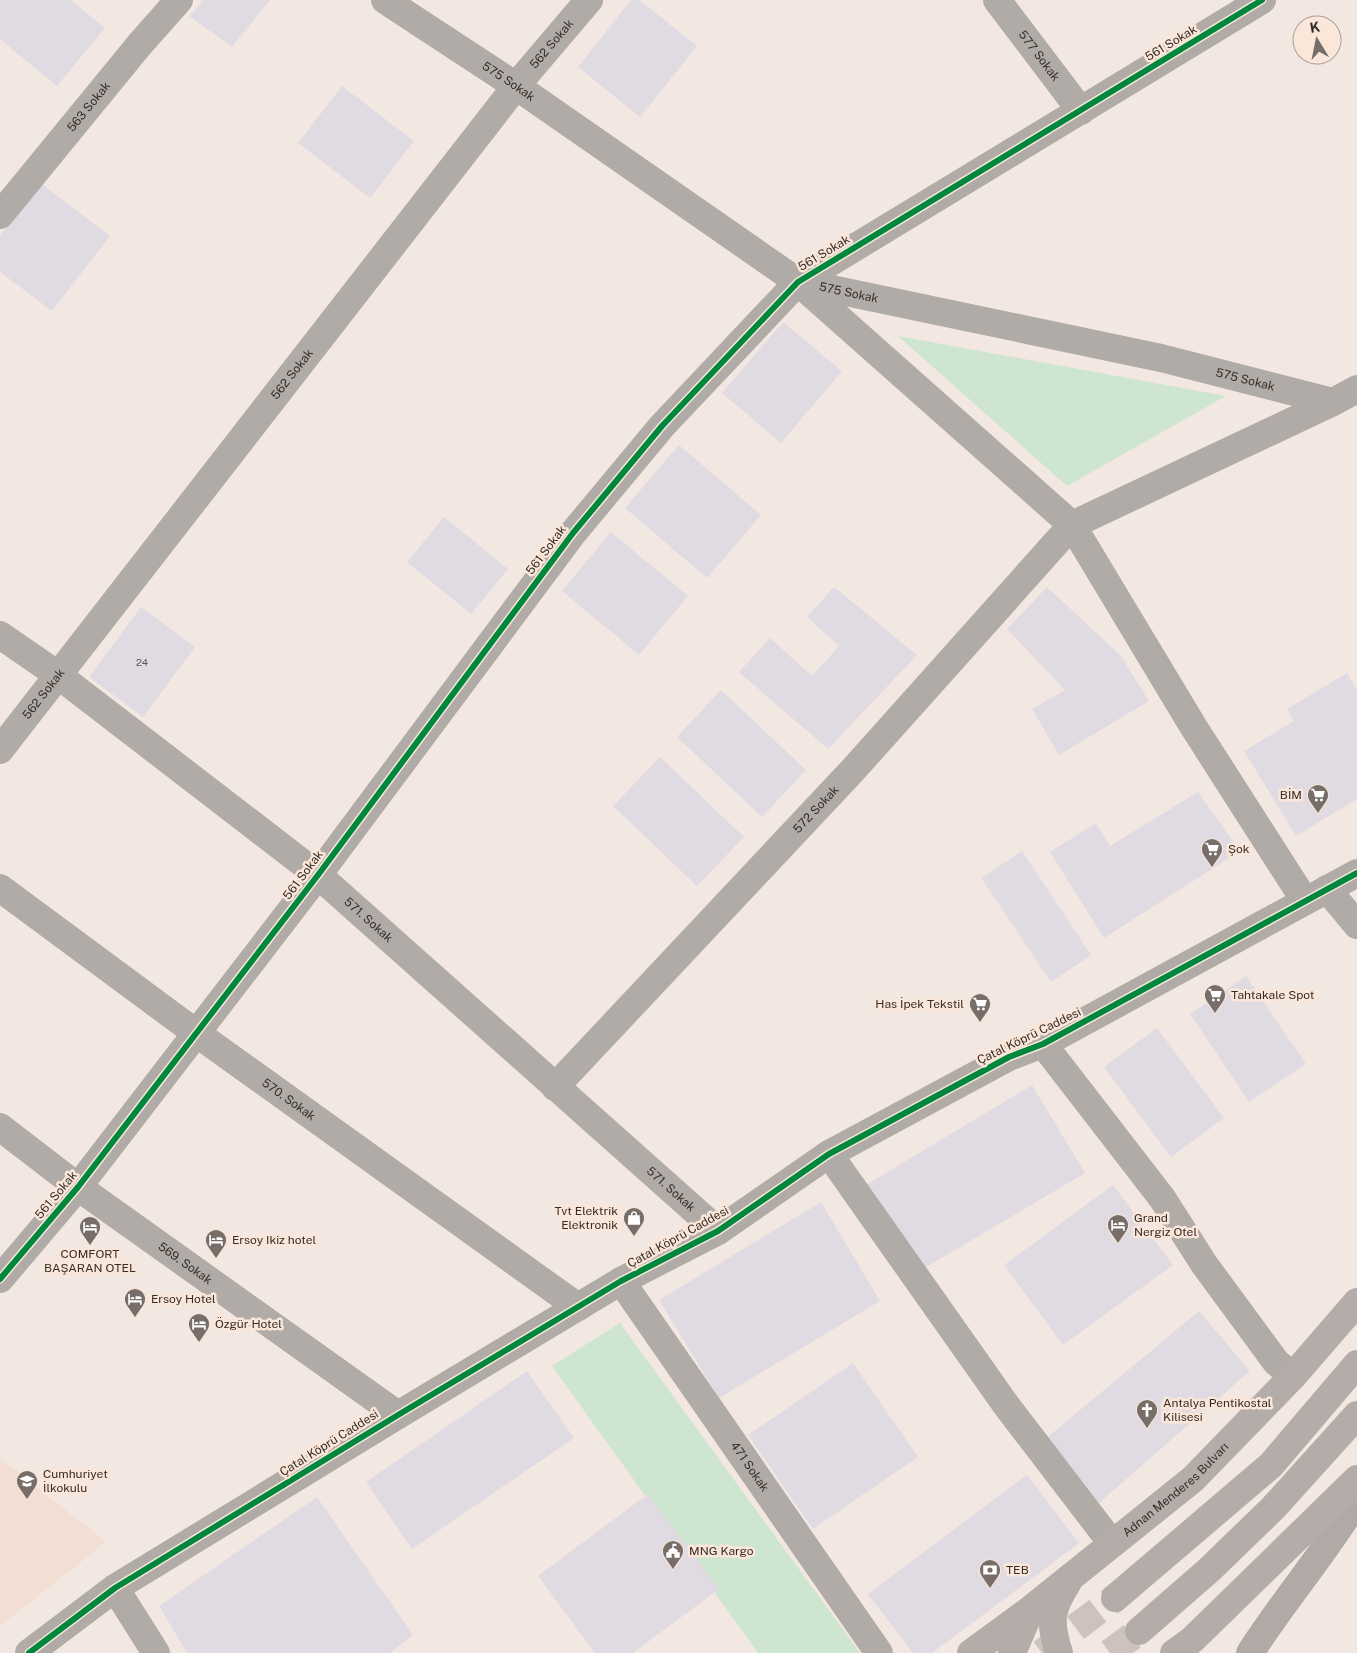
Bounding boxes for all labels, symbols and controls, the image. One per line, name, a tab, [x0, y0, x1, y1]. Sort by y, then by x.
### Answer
north arrow	[1292, 15, 1342, 65]
street label: 562 Sokak	[527, 16, 577, 71]
text: K	[1308, 18, 1321, 36]
street label: 561 Sokak	[1143, 22, 1200, 64]
street label: 577 Sokak	[1016, 28, 1063, 84]
street label: 575 Sokak	[480, 59, 538, 104]
street label: 563 Sokak	[64, 79, 113, 134]
street label: 561 Sokak	[796, 232, 853, 274]
street label: 575 Sokak	[818, 280, 880, 306]
street label: 562 Sokak	[268, 346, 316, 402]
street label: 575 Sokak	[1214, 365, 1276, 394]
street label: 561 Sokak	[523, 523, 569, 577]
house number: 24	[136, 656, 148, 668]
street label: 562 Sokak	[20, 666, 68, 722]
street label: 572 Sokak	[790, 783, 842, 836]
supermarket icon: BİM	[1306, 783, 1330, 814]
place label: BİM	[1280, 788, 1302, 802]
supermarket icon: Şok	[1200, 837, 1224, 868]
place label: Şok	[1228, 842, 1250, 856]
street label: 561 Sokak	[280, 848, 326, 902]
street label: 571. Sokak	[341, 895, 396, 945]
supermarket icon: Tahtakale Spot	[1203, 983, 1227, 1014]
place label: Tahtakale Spot	[1231, 988, 1315, 1002]
supermarket icon: Has İpek Tekstil	[968, 992, 992, 1023]
place label: Has İpek Tekstil	[875, 997, 964, 1011]
street label: Çatal Köprü Caddesi	[975, 1005, 1083, 1067]
street label: 570. Sokak	[259, 1076, 318, 1124]
street label: 571. Sokak	[644, 1164, 698, 1215]
street label: 561 Sokak	[32, 1168, 80, 1222]
street label: Çatal Köprü Caddesi	[625, 1203, 731, 1271]
place label: Tvt Elektrik Elektronik	[555, 1204, 618, 1232]
shop icon: Tvt Elektrik Elektronik	[622, 1206, 646, 1237]
place label: Grand Nergiz Otel	[1134, 1211, 1197, 1239]
hotel icon: Grand Nergiz Otel	[1106, 1213, 1130, 1244]
hotel icon: COMFORT BAŞARAN OTEL	[78, 1215, 102, 1246]
hotel icon: Ersoy Ikiz hotel	[204, 1228, 228, 1259]
place label: Ersoy Ikiz hotel	[232, 1233, 317, 1247]
street label: 569. Sokak	[155, 1239, 215, 1287]
place label: COMFORT BAŞARAN OTEL	[44, 1247, 136, 1275]
hotel icon: Ersoy Hotel	[123, 1287, 147, 1318]
place label: Ersoy Hotel	[151, 1292, 216, 1306]
hotel icon: Özgür Hotel	[187, 1312, 211, 1343]
place label: Özgür Hotel	[215, 1317, 282, 1331]
place label: Antalya Pentikostal Kilisesi	[1163, 1396, 1272, 1424]
church icon: Antalya Pentikostal Kilisesi	[1135, 1398, 1159, 1429]
street label: Çatal Köprü Caddesi	[277, 1407, 381, 1479]
street label: 471 Sokak	[728, 1439, 772, 1495]
street label: Adnan Menderes Bulvarı	[1120, 1440, 1231, 1540]
place label: Cumhuriyet İlkokulu	[43, 1467, 108, 1495]
school or university icon: Cumhuriyet İlkokulu	[15, 1469, 39, 1500]
public building icon: MNG Kargo	[661, 1539, 685, 1570]
place label: MNG Kargo	[689, 1544, 754, 1558]
bank icon: TEB	[978, 1558, 1002, 1589]
place label: TEB	[1006, 1563, 1029, 1577]

